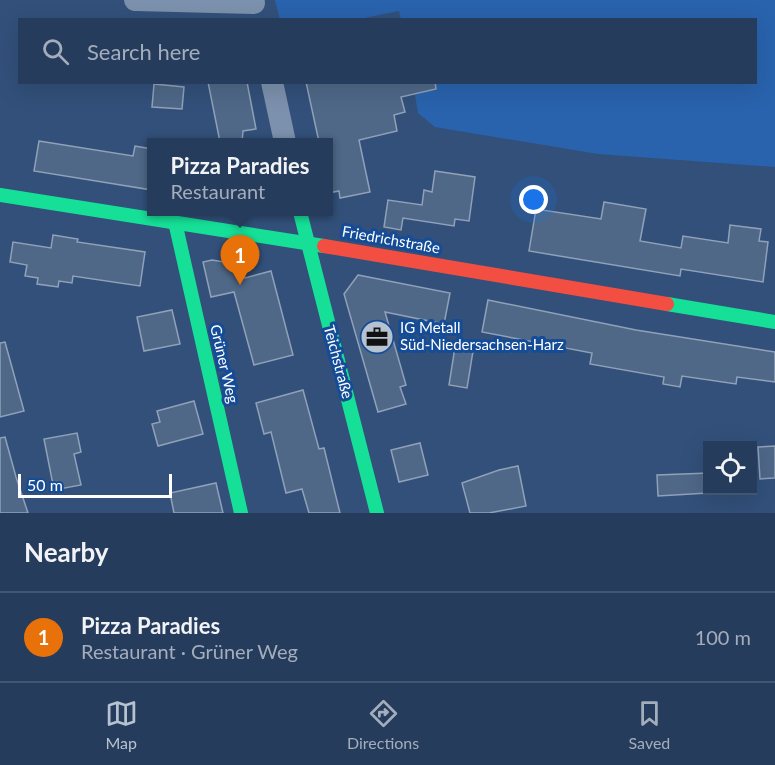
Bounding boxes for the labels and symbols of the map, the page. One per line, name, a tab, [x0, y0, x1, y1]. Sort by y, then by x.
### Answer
your location	[519, 185, 548, 214]
street label: Friedrichstraße	[341, 222, 442, 256]
pin: 1	[220, 236, 260, 285]
place label: IG Metall Süd-Niedersachsen-Harz	[400, 318, 564, 353]
office icon: IG Metall Süd-Niedersachsen-Harz	[359, 319, 395, 355]
street label: Grüner Weg	[207, 323, 243, 405]
street label: Teichstraße	[321, 323, 357, 401]
scale bar	[18, 471, 172, 498]

